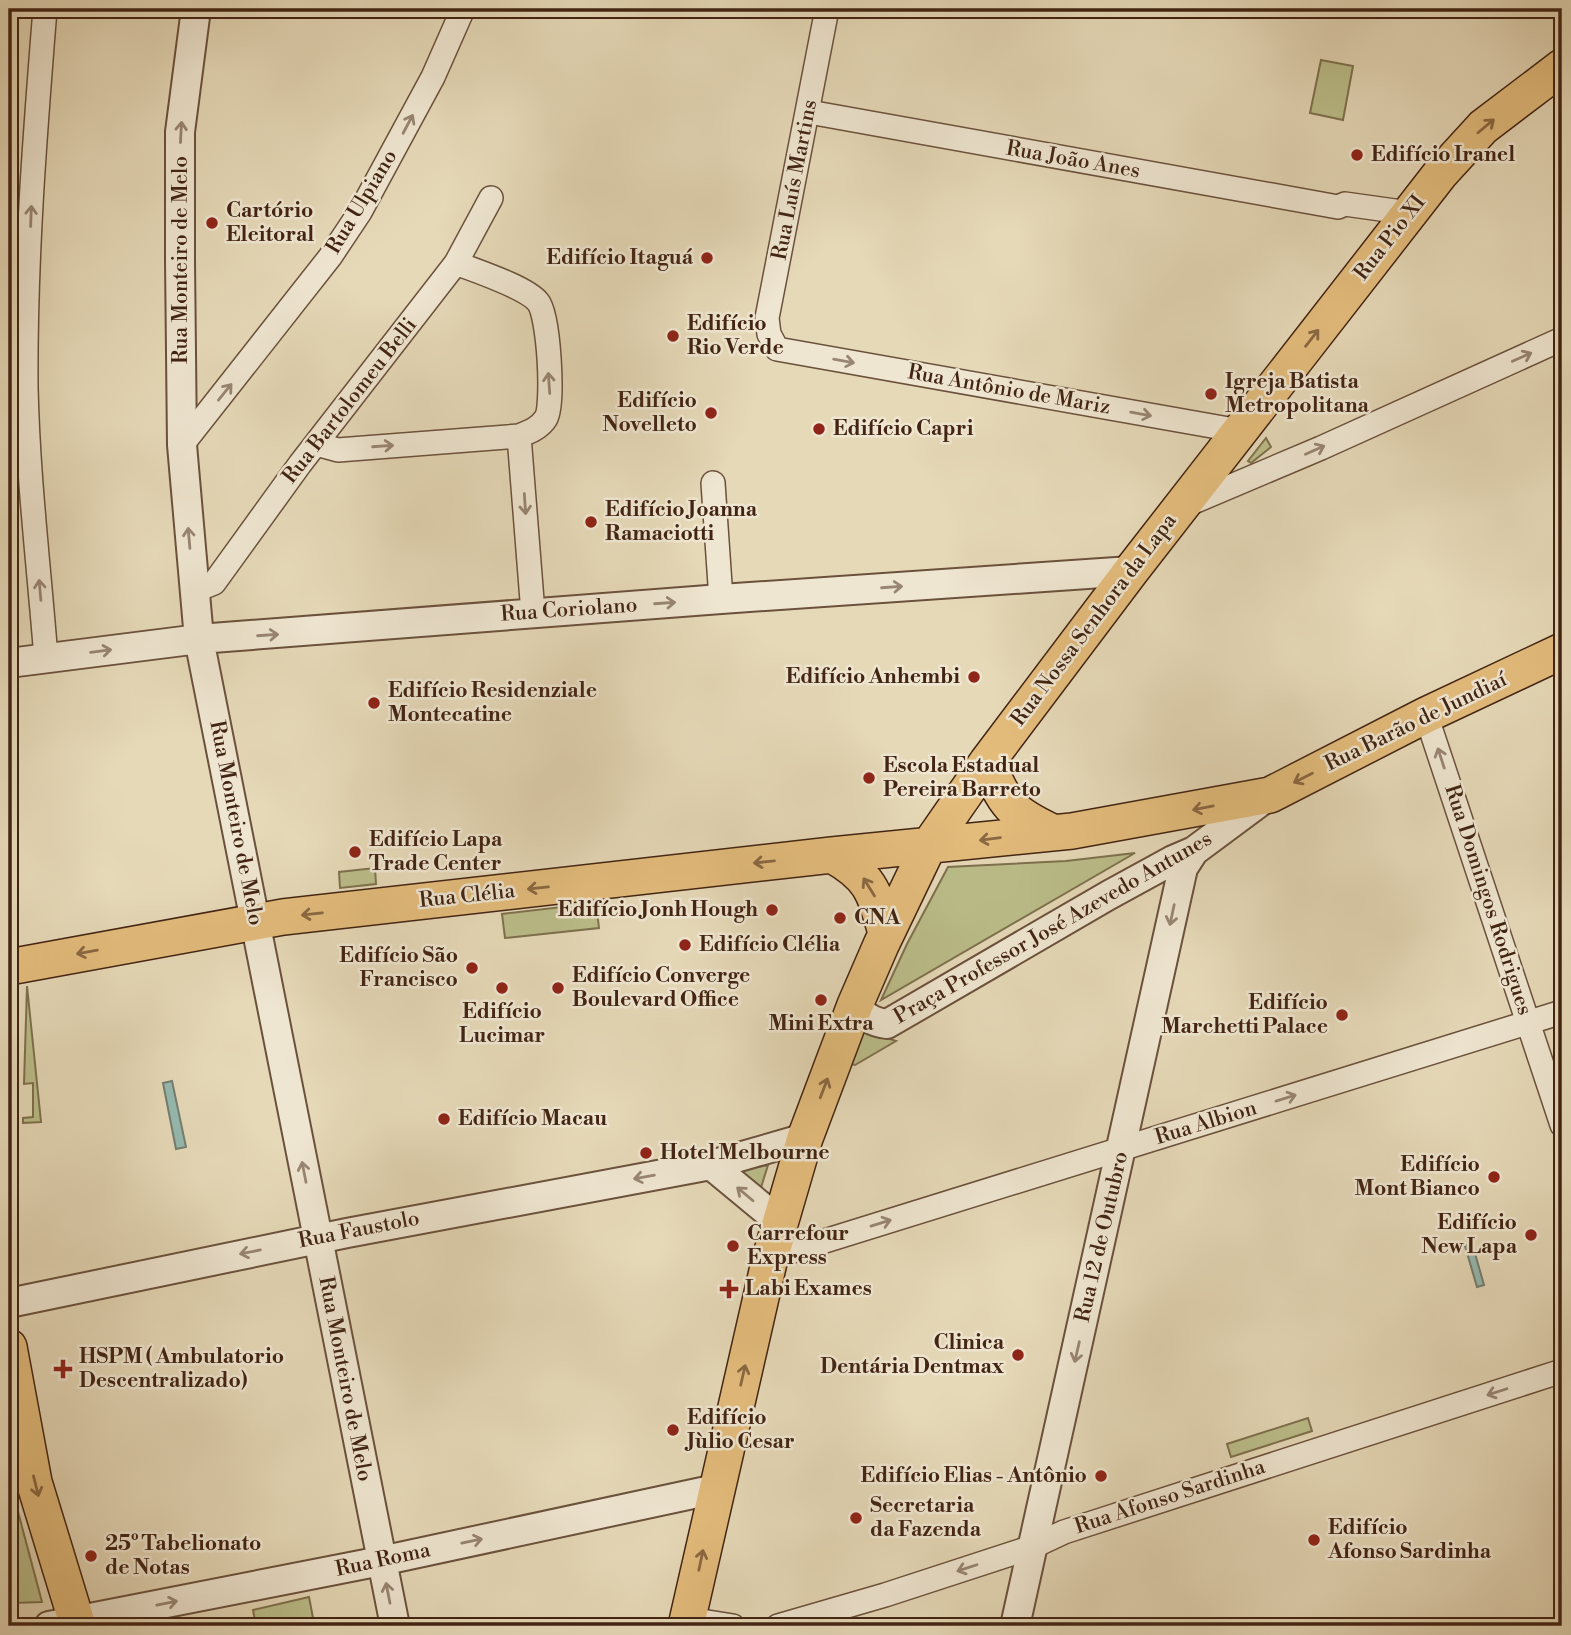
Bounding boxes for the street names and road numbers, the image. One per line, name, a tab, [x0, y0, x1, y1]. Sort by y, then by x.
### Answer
street label: Rua Luís Martins	[767, 98, 823, 262]
street label: Rua João Anes	[1004, 135, 1142, 185]
street label: Rua Ulpiano	[321, 145, 403, 259]
street label: Rua Monteiro de Melo	[168, 156, 194, 364]
street label: Rua Pio XI	[1349, 190, 1431, 286]
street label: Rua Bartolomeu Belli	[277, 313, 423, 489]
street label: Rua Antônio de Mariz	[906, 359, 1112, 421]
street label: Rua Nossa Senhora da Lapa	[1006, 508, 1183, 731]
street label: Rua Coriolano	[500, 592, 638, 628]
street label: Rua Barão de Jundiaí	[1321, 666, 1512, 777]
street label: Rua Monteiro de Melo	[203, 718, 269, 928]
street label: Rua Domingos Rodrigues	[1438, 781, 1538, 1019]
street label: Praça Professor José Azevedo Antunes	[889, 826, 1217, 1030]
street label: Rua Clélia	[418, 878, 517, 914]
street label: Rua Albion	[1152, 1095, 1261, 1151]
street label: Rua 12 de Outubro	[1070, 1149, 1134, 1325]
street label: Rua Faustolo	[296, 1206, 422, 1254]
street label: Rua Monteiro de Melo	[312, 1274, 378, 1484]
street label: Rua Afonso Sardinha	[1071, 1454, 1269, 1540]
street label: Rua Roma	[333, 1537, 433, 1583]

